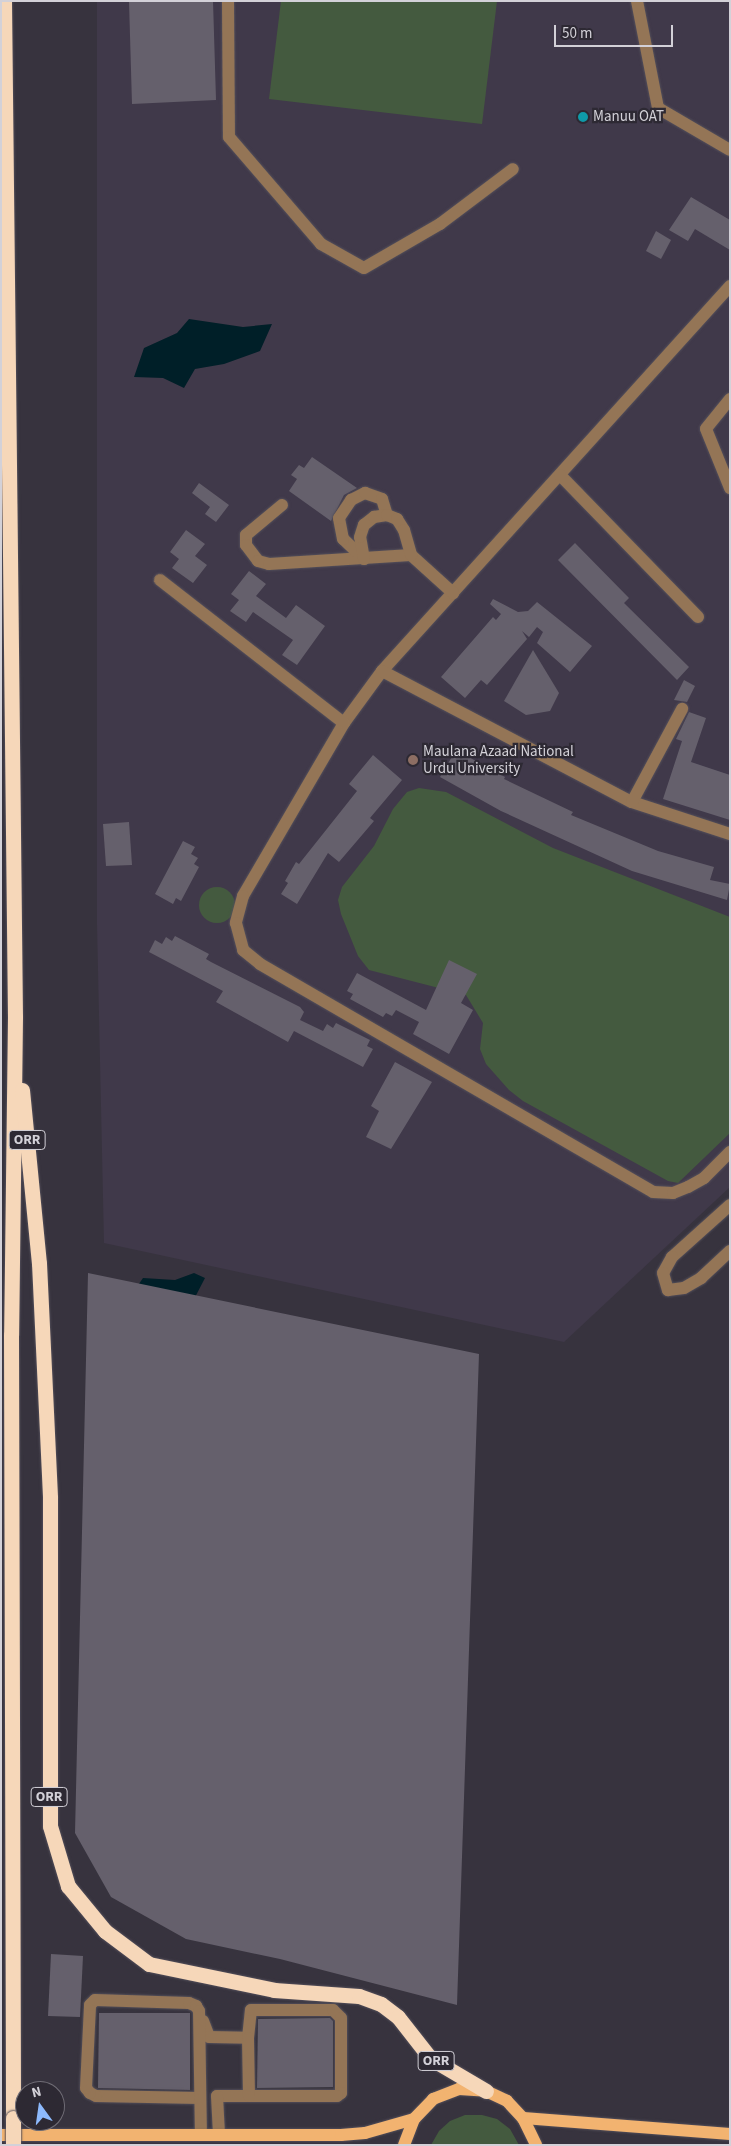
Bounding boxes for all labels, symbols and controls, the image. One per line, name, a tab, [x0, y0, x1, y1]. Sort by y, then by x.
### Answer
scale bar	[556, 15, 675, 47]
text: 50 m	[562, 23, 592, 44]
place label: Manuu OAT	[593, 108, 664, 126]
marker: Manuu OAT	[577, 111, 589, 123]
place label: Maulana Azaad National Urdu University	[423, 742, 574, 777]
marker: Maulana Azaad National Urdu University	[407, 754, 419, 766]
road number: ORR	[8, 1128, 46, 1152]
road number: ORR	[30, 1785, 68, 1808]
road number: ORR	[417, 2050, 455, 2072]
north arrow	[15, 2081, 65, 2131]
text: N	[30, 2082, 44, 2103]

